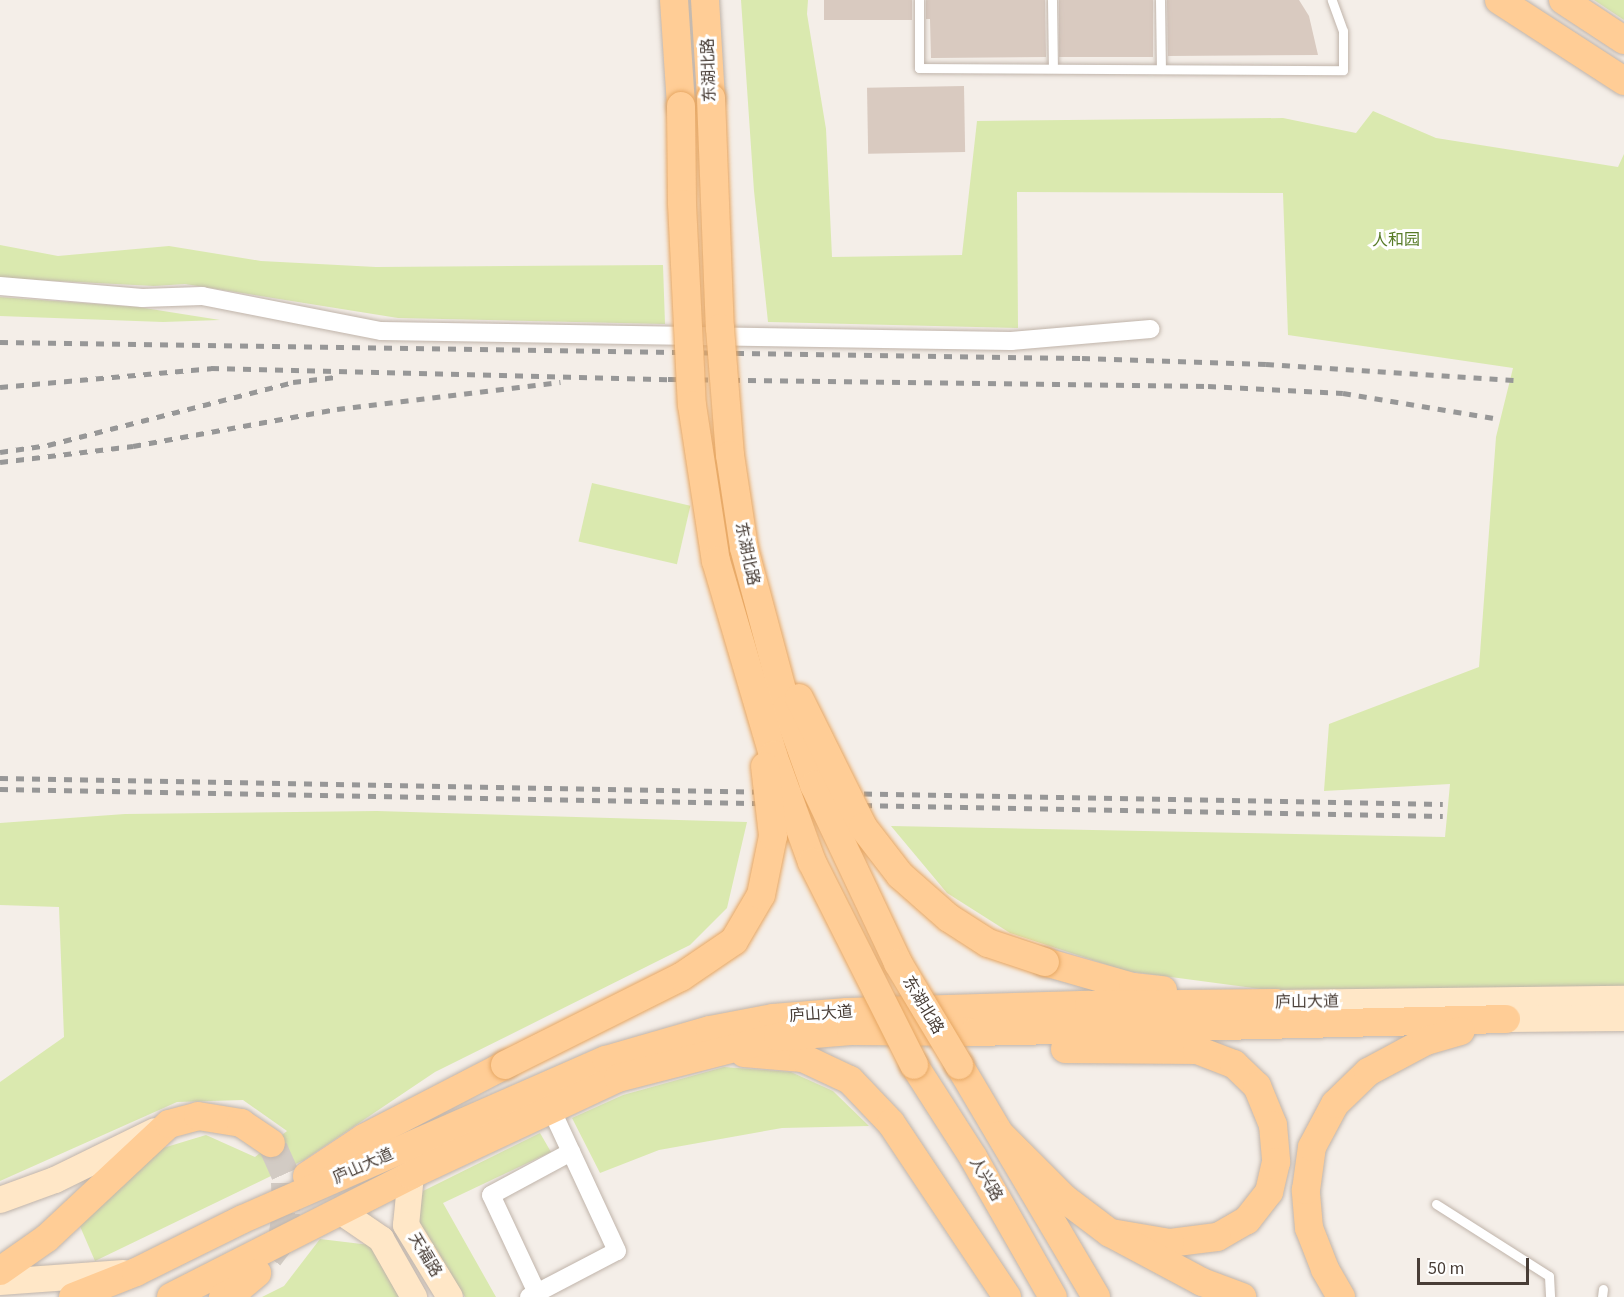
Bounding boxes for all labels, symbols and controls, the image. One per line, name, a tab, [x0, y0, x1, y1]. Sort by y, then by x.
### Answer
street label: 东湖北路	[698, 38, 720, 102]
park label: 人和园	[1372, 230, 1420, 250]
street label: 东湖北路	[731, 521, 763, 587]
street label: 东湖北路	[898, 973, 948, 1037]
street label: 庐山大道	[1275, 992, 1339, 1012]
street label: 庐山大道	[788, 1002, 854, 1026]
street label: 庐山大道	[330, 1144, 396, 1188]
street label: 人兴路	[966, 1153, 1006, 1205]
street label: 天福路	[404, 1229, 446, 1281]
scale bar	[1420, 1246, 1532, 1284]
text: 50 m	[1428, 1256, 1464, 1281]

